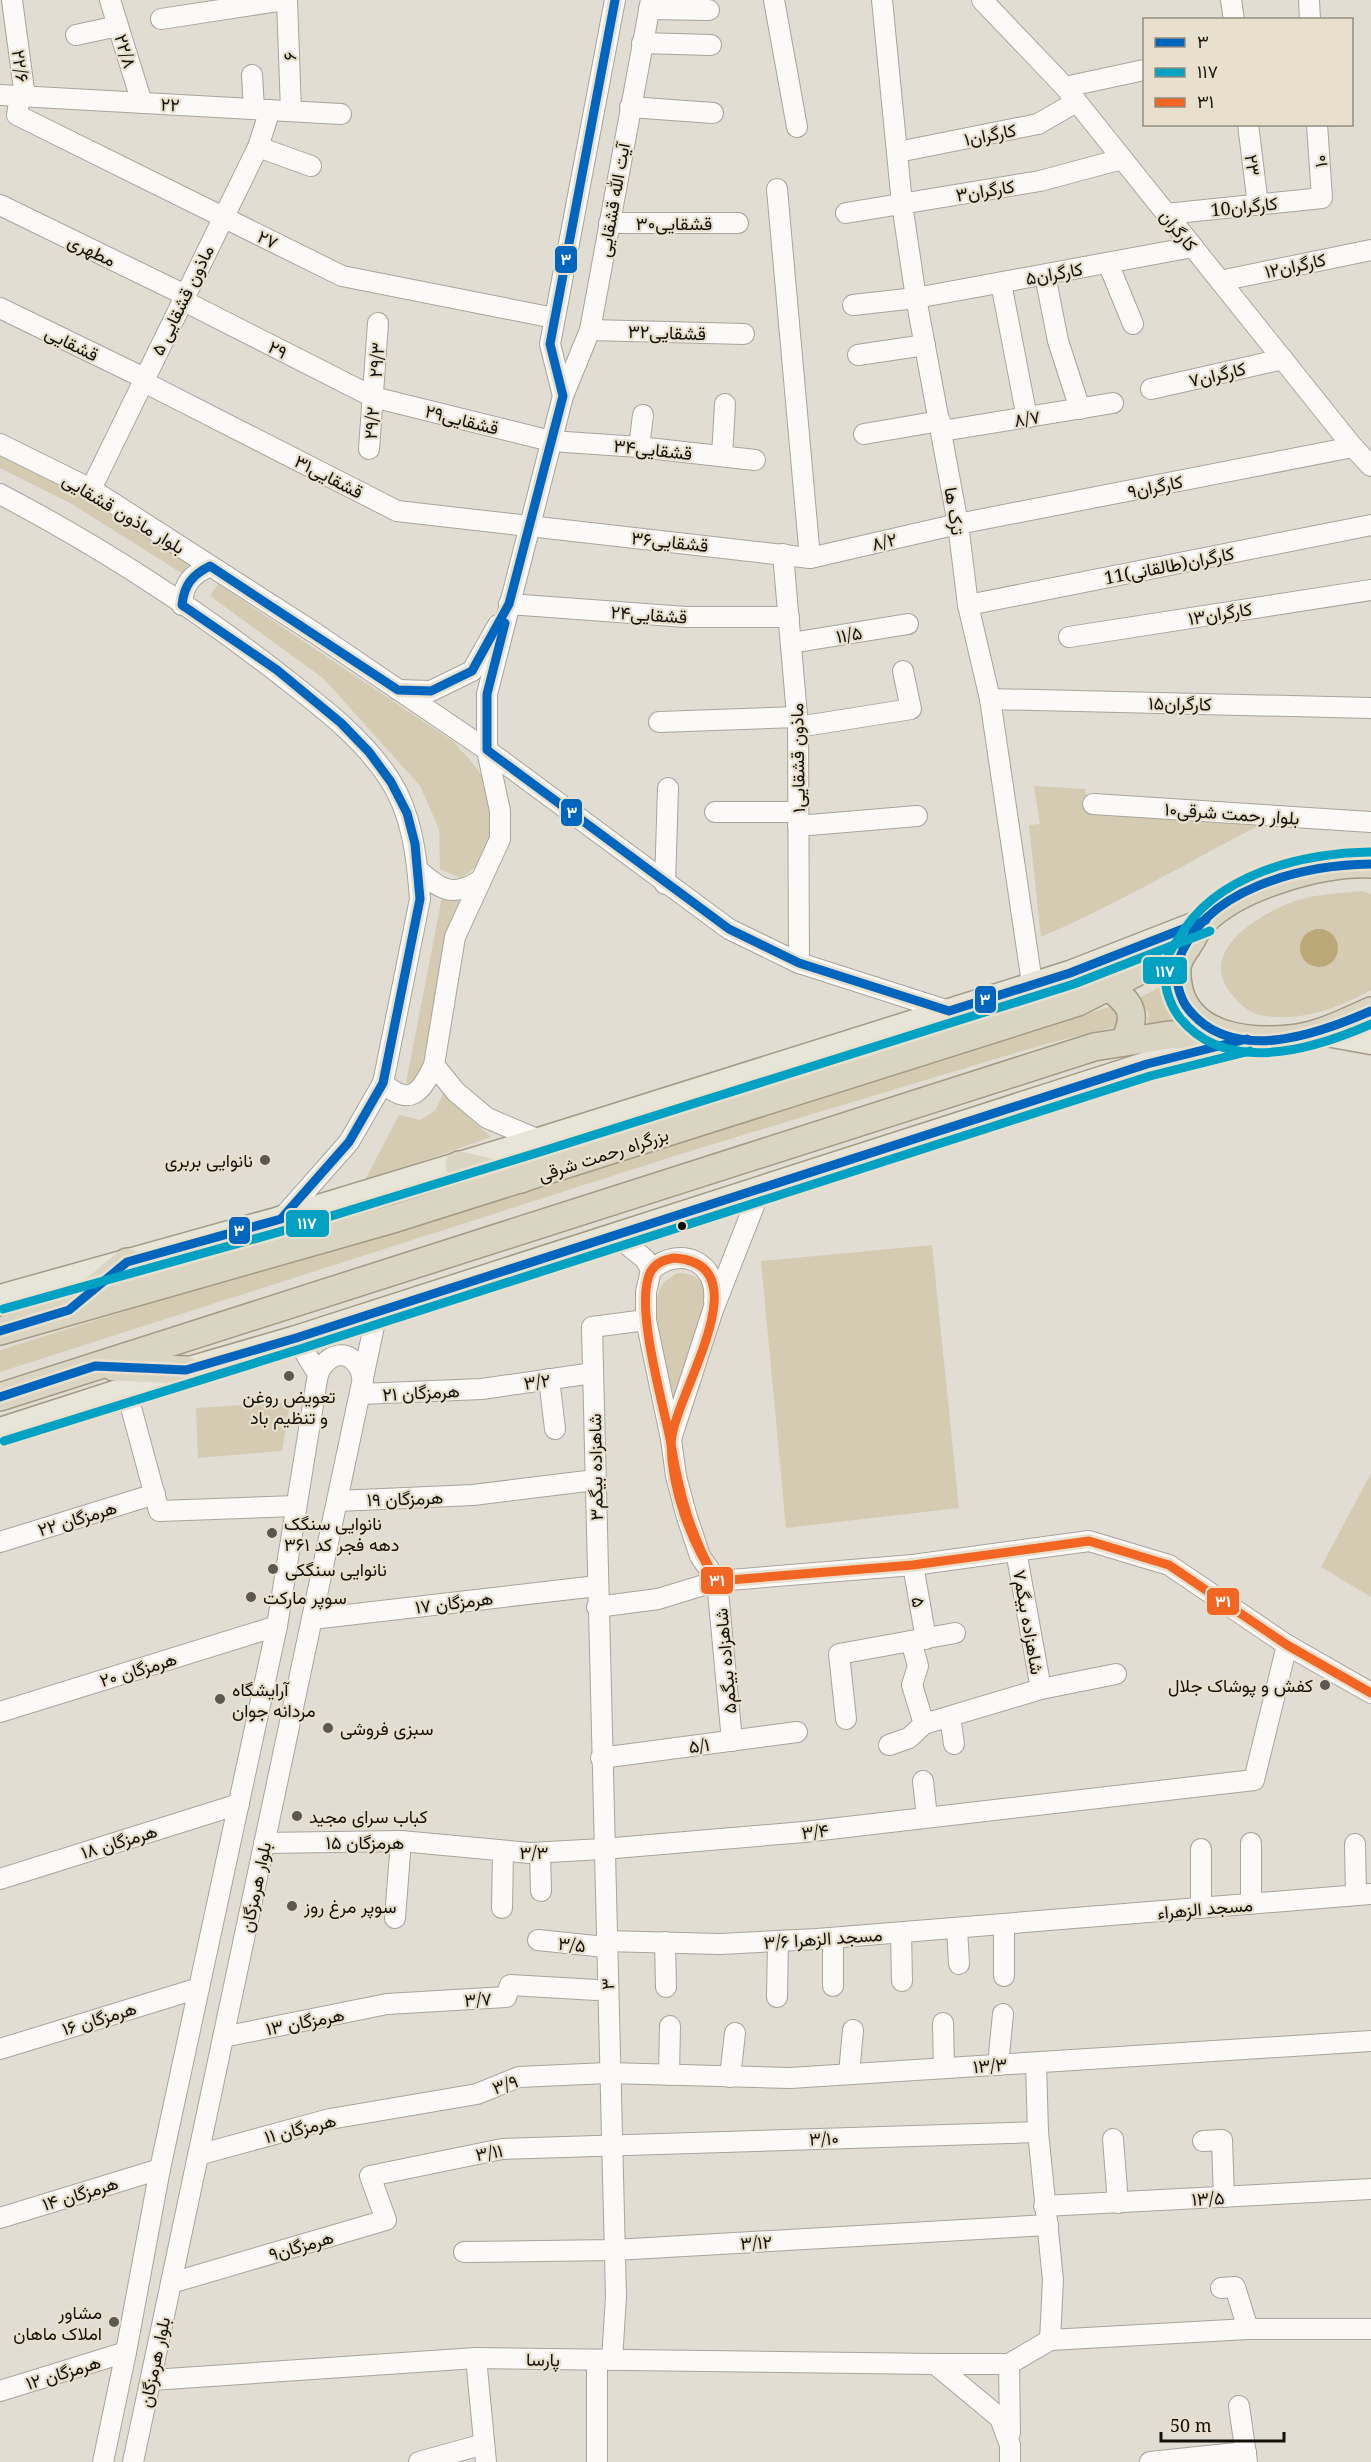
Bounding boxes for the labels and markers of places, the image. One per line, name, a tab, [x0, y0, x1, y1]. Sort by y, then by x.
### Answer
place label: نانوایی بربری	[165, 1148, 253, 1172]
marker: نانوایی بربری	[258, 1153, 272, 1167]
unlabelled marker	[676, 1220, 688, 1232]
marker: تعویض روغن و تنظیم باد	[282, 1369, 296, 1383]
place label: تعویض روغن و تنظیم باد	[242, 1384, 336, 1430]
place label: نانوایی سنگک دهه فجر کد ۳۶۱	[284, 1511, 399, 1556]
marker: نانوایی سنگک دهه فجر کد ۳۶۱	[265, 1526, 279, 1540]
place label: نانوایی سنگکی	[285, 1557, 387, 1581]
marker: نانوایی سنگکی	[266, 1562, 280, 1576]
place label: سوپر مارکت	[263, 1585, 347, 1610]
marker: سوپر مارکت	[244, 1590, 258, 1604]
place label: کفش و پوشاک جلال	[1168, 1673, 1313, 1698]
place label: آرایشگاه مردانه جوان	[232, 1677, 316, 1722]
marker: کفش و پوشاک جلال	[1318, 1678, 1332, 1692]
marker: آرایشگاه مردانه جوان	[213, 1692, 227, 1706]
place label: سبزی فروشی	[340, 1716, 434, 1740]
marker: سبزی فروشی	[321, 1721, 335, 1735]
place label: کباب سرای مجید	[309, 1804, 428, 1828]
marker: کباب سرای مجید	[290, 1809, 304, 1823]
place label: سوپر مرغ روز	[303, 1894, 396, 1919]
marker: سوپر مرغ روز	[285, 1899, 299, 1913]
place label: مشاور املاک ماهان	[13, 2300, 102, 2345]
marker: مشاور املاک ماهان	[107, 2315, 121, 2329]

